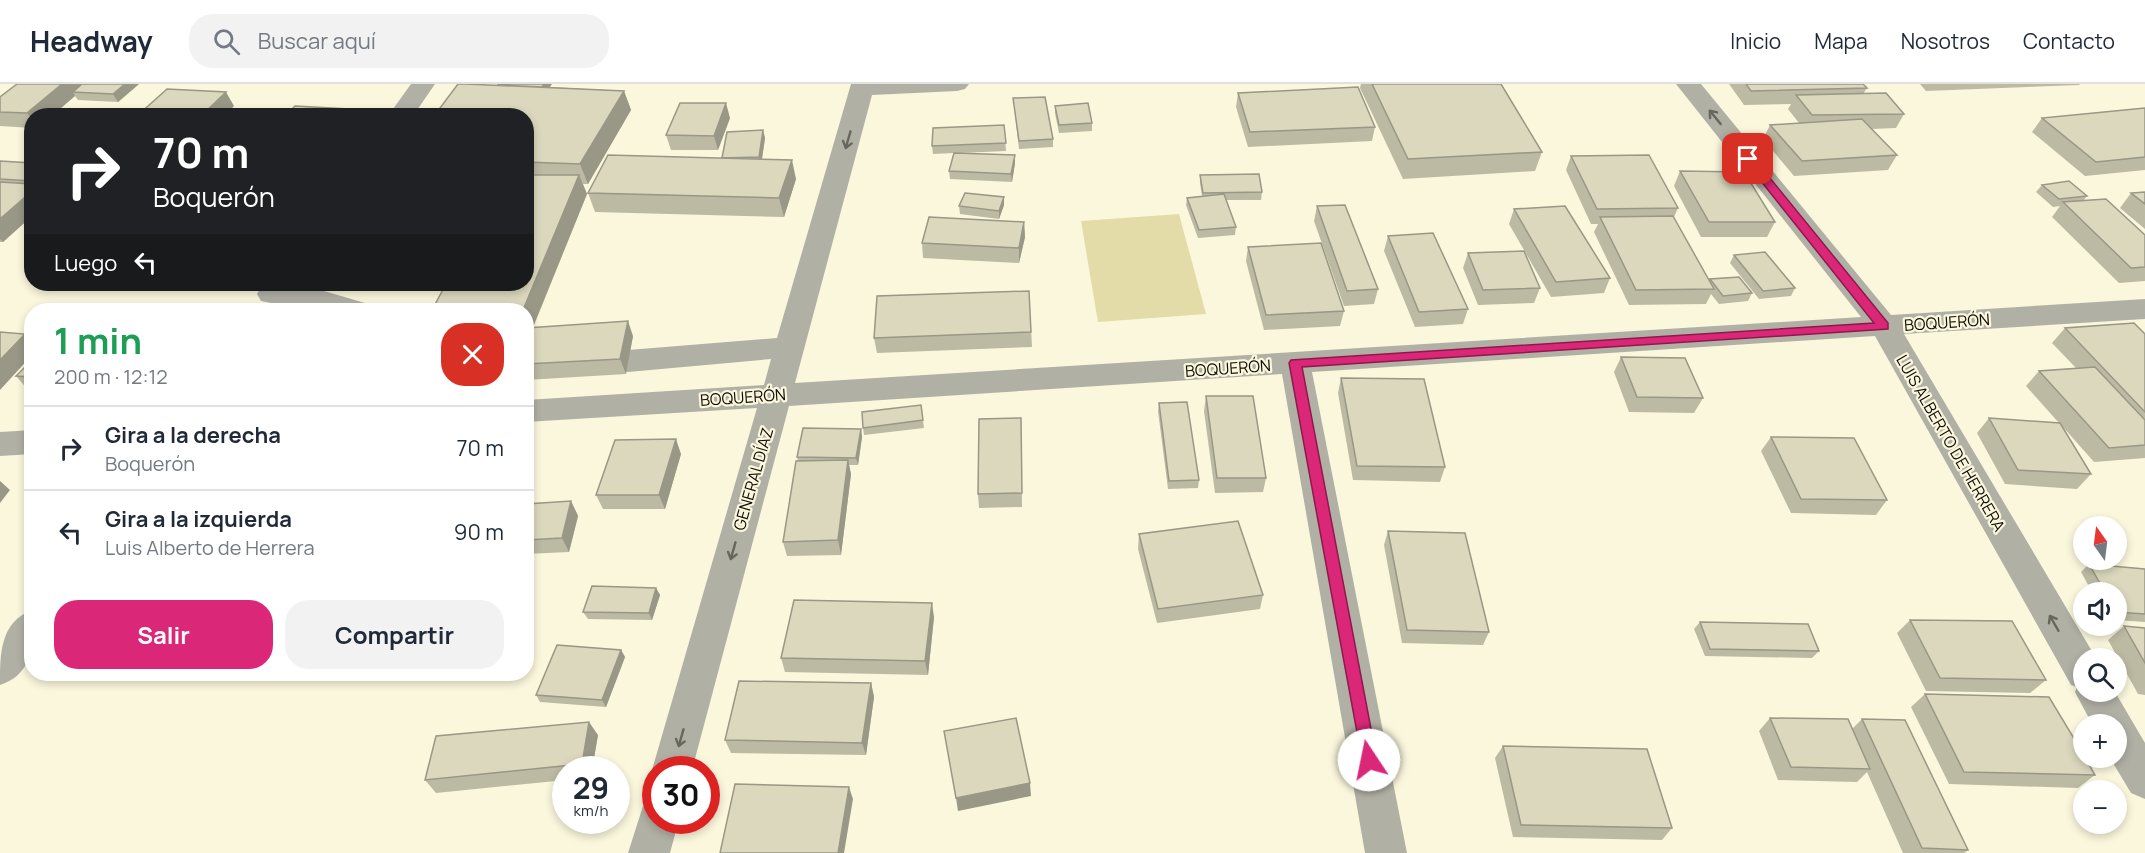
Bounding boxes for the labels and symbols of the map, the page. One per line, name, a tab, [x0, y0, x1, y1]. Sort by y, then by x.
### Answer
one-way arrow	[1709, 110, 1722, 126]
one-way arrow	[841, 130, 853, 149]
pin	[1722, 133, 1773, 184]
street label: BOQUERÓN	[1903, 308, 1991, 336]
street label: LUIS ALBERTO DE HERRERA	[1891, 351, 2011, 535]
street label: BOQUERÓN	[1184, 354, 1272, 382]
street label: BOQUERÓN	[699, 383, 787, 411]
street label: GENERAL DÍAZ	[728, 425, 778, 533]
north arrow	[2073, 516, 2127, 570]
one-way arrow	[727, 541, 738, 560]
one-way arrow	[2048, 615, 2060, 632]
position arrow	[1337, 728, 1401, 792]
one-way arrow	[674, 729, 686, 748]
speed limit sign: 30	[642, 756, 720, 834]

